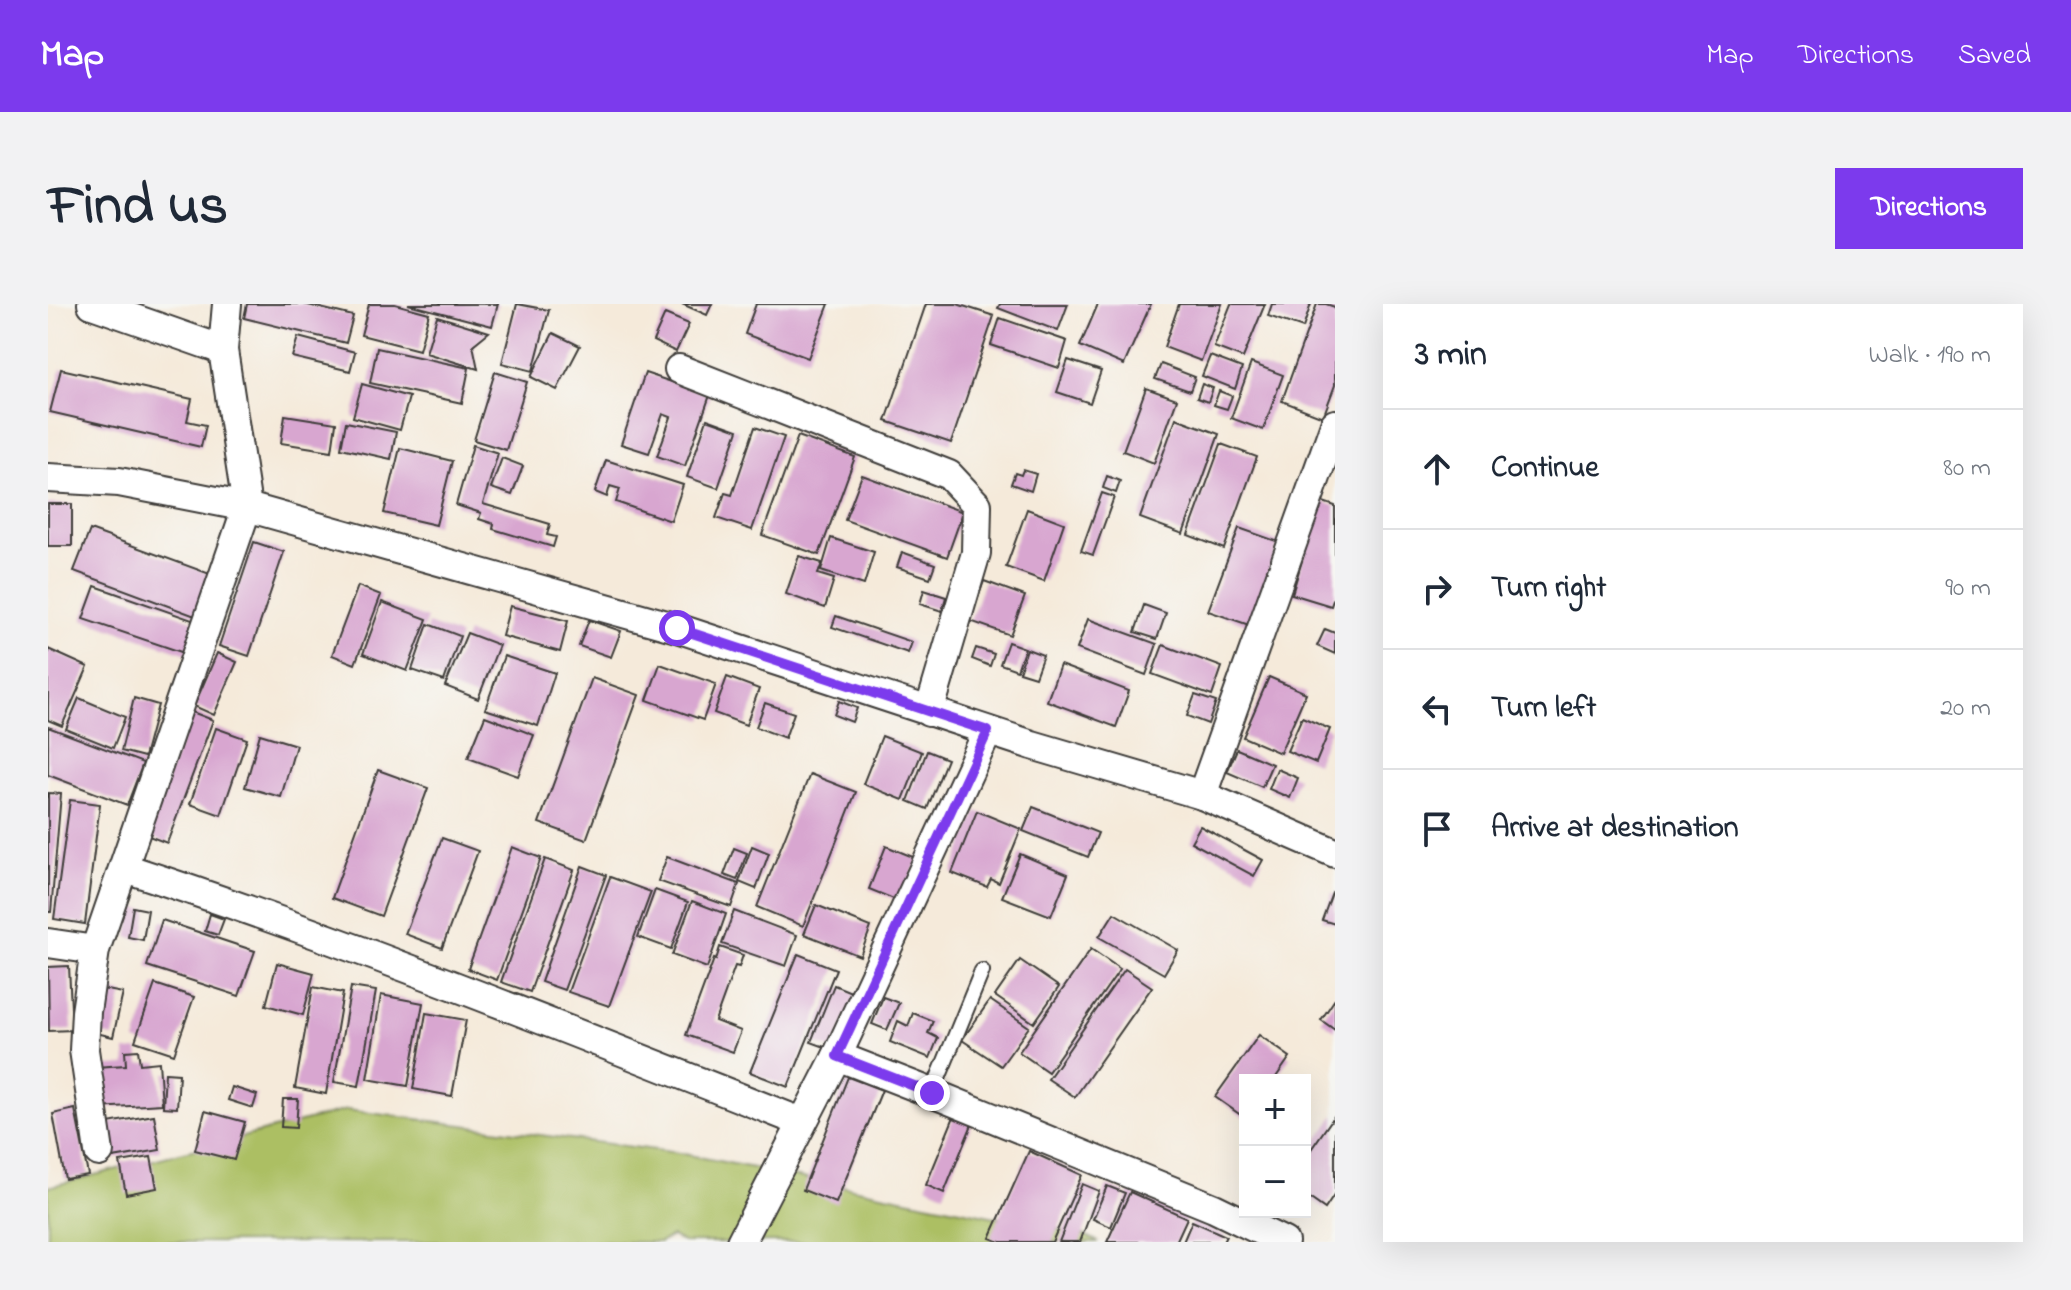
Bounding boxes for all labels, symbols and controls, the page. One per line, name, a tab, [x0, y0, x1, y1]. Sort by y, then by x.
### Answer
text: Map	[40, 28, 104, 84]
text: Map	[1706, 36, 1754, 77]
text: Directions	[1798, 36, 1914, 77]
text: Saved	[1958, 36, 2031, 77]
text: Find us	[48, 168, 228, 249]
button: Directions	[1835, 168, 2023, 249]
text: 3 min	[1415, 331, 1487, 381]
text: Walk · 190 m	[1869, 337, 1991, 375]
icon: ahead	[1415, 447, 1459, 491]
text: Continue	[1491, 447, 1599, 491]
text: 80 m	[1943, 450, 1991, 488]
icon: right	[1415, 567, 1459, 611]
text: Turn right	[1491, 567, 1606, 611]
text: 90 m	[1945, 570, 1991, 608]
route start	[659, 610, 695, 646]
icon: left	[1415, 687, 1459, 731]
text: Turn left	[1491, 687, 1596, 731]
text: 20 m	[1940, 690, 1991, 728]
icon: arrive	[1415, 807, 1459, 851]
text: Arrive at destination	[1491, 807, 1739, 851]
map controls	[1239, 1074, 1311, 1218]
button: +	[1239, 1074, 1311, 1146]
route end	[914, 1075, 950, 1111]
button: −	[1239, 1146, 1311, 1218]

